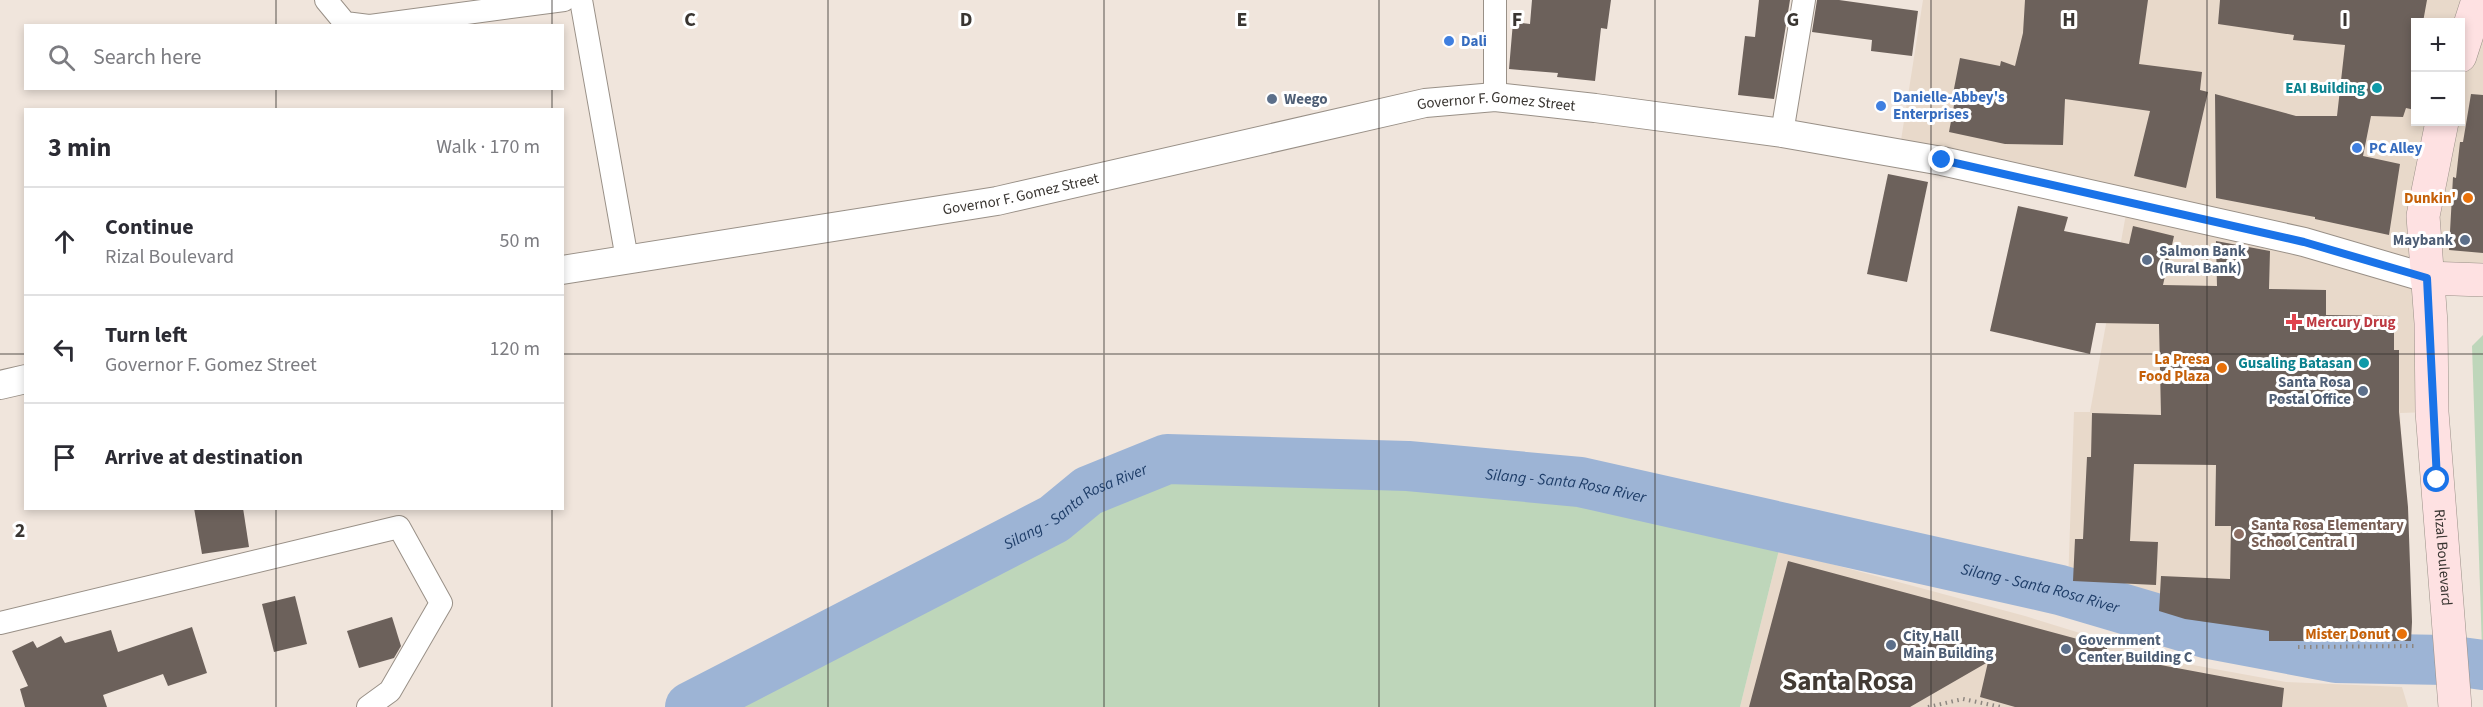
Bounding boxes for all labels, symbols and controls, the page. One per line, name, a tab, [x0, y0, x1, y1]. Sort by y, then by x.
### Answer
text: C	[684, 6, 696, 34]
text: D	[960, 6, 972, 34]
text: E	[1237, 6, 1247, 34]
text: F	[1512, 6, 1522, 34]
text: G	[1787, 6, 1799, 34]
text: H	[2062, 6, 2076, 34]
text: I	[2342, 6, 2348, 34]
map controls	[2411, 18, 2465, 126]
button: +	[2411, 18, 2465, 72]
search box	[24, 24, 564, 90]
place label: Dali	[1461, 31, 1487, 52]
marker: Dali	[1442, 34, 1456, 48]
icon: search	[45, 41, 78, 74]
text: Search here	[93, 41, 201, 73]
button: −	[2411, 72, 2465, 126]
place label: EAI Building	[2285, 78, 2365, 99]
marker: EAI Building	[2370, 81, 2384, 95]
street label: Governor F. Gomez Street	[1415, 87, 1576, 117]
place label: Danielle-Abbey's Enterprises	[1893, 87, 2005, 125]
place label: Weego	[1284, 89, 1328, 110]
marker: Weego	[1265, 92, 1279, 106]
marker: Danielle-Abbey's Enterprises	[1874, 99, 1888, 113]
text: 3 min	[48, 129, 111, 166]
text: Walk · 170 m	[436, 133, 540, 161]
place label: PC Alley	[2369, 138, 2423, 159]
marker: PC Alley	[2350, 141, 2364, 155]
route end	[1928, 146, 1954, 172]
street label: Governor F. Gomez Street	[941, 168, 1101, 220]
place label: Dunkin'	[2404, 188, 2456, 209]
marker: Dunkin'	[2461, 191, 2475, 205]
text: Continue	[105, 211, 194, 243]
icon: ahead	[48, 225, 81, 258]
text: 50 m	[500, 227, 540, 255]
place label: Maybank	[2393, 230, 2454, 251]
marker: Maybank	[2458, 233, 2472, 247]
place label: Salmon Bank (Rural Bank)	[2159, 241, 2247, 279]
text: Rizal Boulevard	[105, 243, 234, 271]
marker: Salmon Bank (Rural Bank)	[2140, 253, 2154, 267]
place label: Mercury Drug	[2306, 312, 2395, 333]
marker: Mercury Drug	[2287, 315, 2301, 329]
text: Turn left	[105, 319, 187, 351]
icon: left	[48, 333, 81, 366]
text: 120 m	[490, 335, 540, 363]
place label: La Presa Food Plaza	[2138, 349, 2210, 387]
text: Governor F. Gomez Street	[105, 351, 317, 379]
place label: Gusaling Batasan	[2238, 353, 2352, 374]
marker: Gusaling Batasan	[2357, 356, 2371, 370]
marker: La Presa Food Plaza	[2215, 361, 2229, 375]
place label: Santa Rosa Postal Office	[2269, 372, 2351, 410]
marker: Santa Rosa Postal Office	[2356, 384, 2370, 398]
icon: arrive	[48, 441, 81, 474]
text: Arrive at destination	[105, 441, 303, 473]
water label: Silang - Santa Rosa River	[1000, 458, 1152, 555]
water label: Silang - Santa Rosa River	[1484, 463, 1650, 509]
route start	[2423, 466, 2449, 492]
street label: Rizal Boulevard	[2429, 508, 2457, 606]
place label: Santa Rosa Elementary School Central I	[2251, 515, 2404, 553]
text: 2	[15, 517, 25, 545]
marker: Santa Rosa Elementary School Central I	[2232, 527, 2246, 541]
water label: Silang - Santa Rosa River	[1959, 558, 2123, 619]
place label: Mister Donut	[2305, 624, 2390, 645]
place label: City Hall Main Building	[1903, 626, 1993, 664]
marker: Mister Donut	[2395, 627, 2409, 641]
place label: Government Center Building C	[2078, 630, 2193, 668]
marker: City Hall Main Building	[1884, 638, 1898, 652]
marker: Government Center Building C	[2059, 642, 2073, 656]
district label: Santa Rosa	[1782, 662, 1914, 701]

